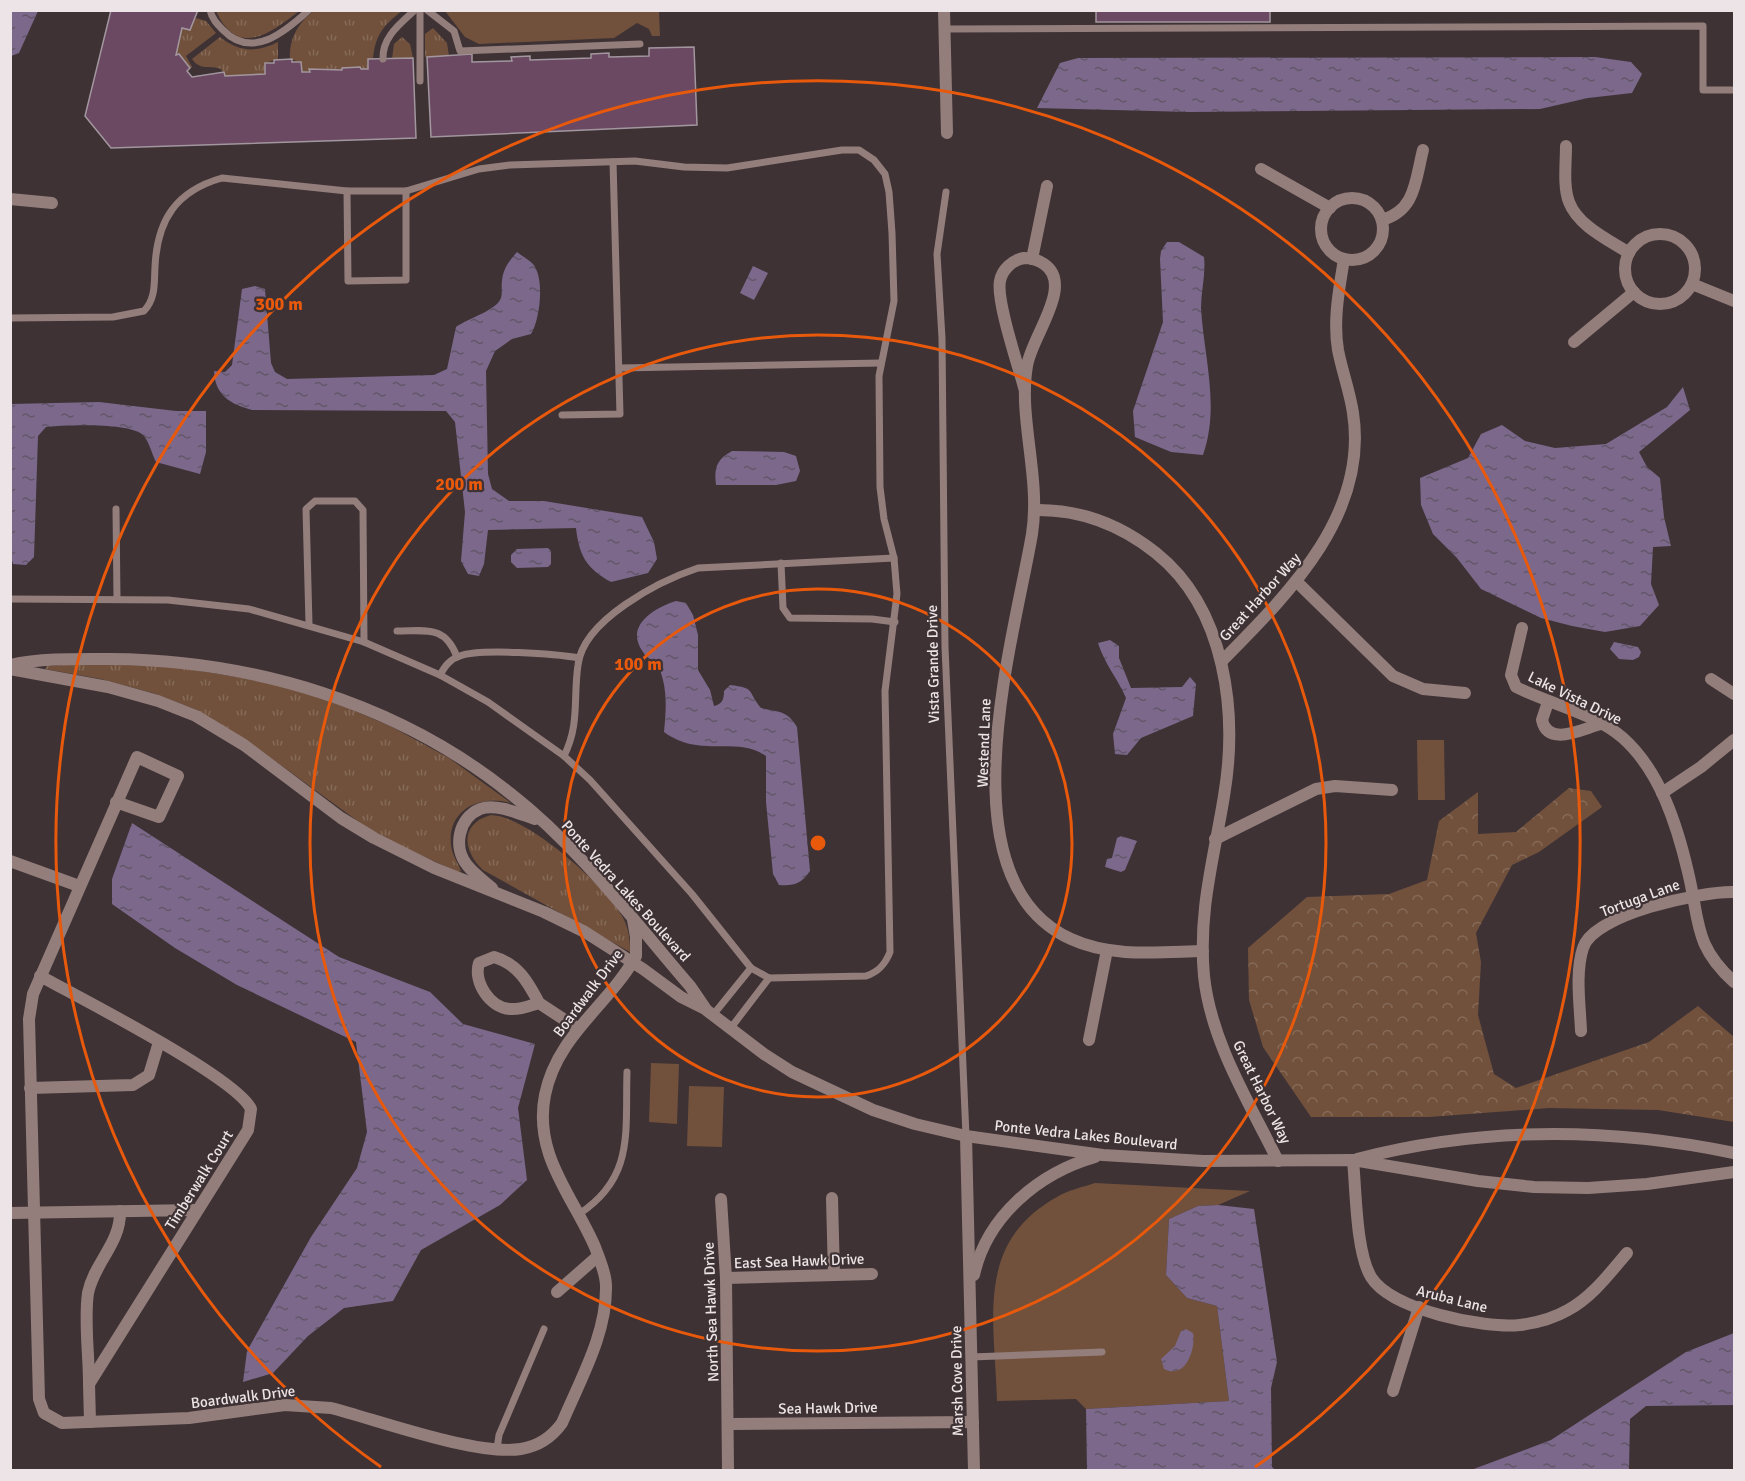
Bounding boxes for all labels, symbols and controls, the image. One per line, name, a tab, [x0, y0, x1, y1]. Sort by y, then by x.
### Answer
text: 300 m	[255, 293, 303, 315]
text: 200 m	[435, 473, 483, 495]
street label: Great Harbor Way	[1216, 549, 1304, 645]
street label: Vista Grande Drive	[923, 605, 943, 723]
text: 100 m	[614, 653, 662, 675]
street label: Lake Vista Drive	[1525, 667, 1625, 729]
street label: Westend Lane	[973, 698, 995, 788]
street label: Ponte Vedra Lakes Boulevard	[558, 817, 694, 965]
centre of rings	[808, 833, 828, 853]
street label: Tortuga Lane	[1598, 875, 1682, 921]
street label: Boardwalk Drive	[549, 946, 627, 1040]
street label: Great Harbor Way	[1229, 1037, 1295, 1147]
street label: Ponte Vedra Lakes Boulevard	[994, 1116, 1178, 1154]
street label: Timberwalk Court	[161, 1127, 237, 1233]
street label: North Sea Hawk Drive	[700, 1242, 722, 1382]
street label: East Sea Hawk Drive	[733, 1250, 865, 1272]
street label: Aruba Lane	[1415, 1281, 1489, 1317]
street label: Marsh Cove Drive	[947, 1325, 967, 1437]
street label: Boardwalk Drive	[190, 1382, 296, 1412]
street label: Sea Hawk Drive	[778, 1398, 878, 1418]

